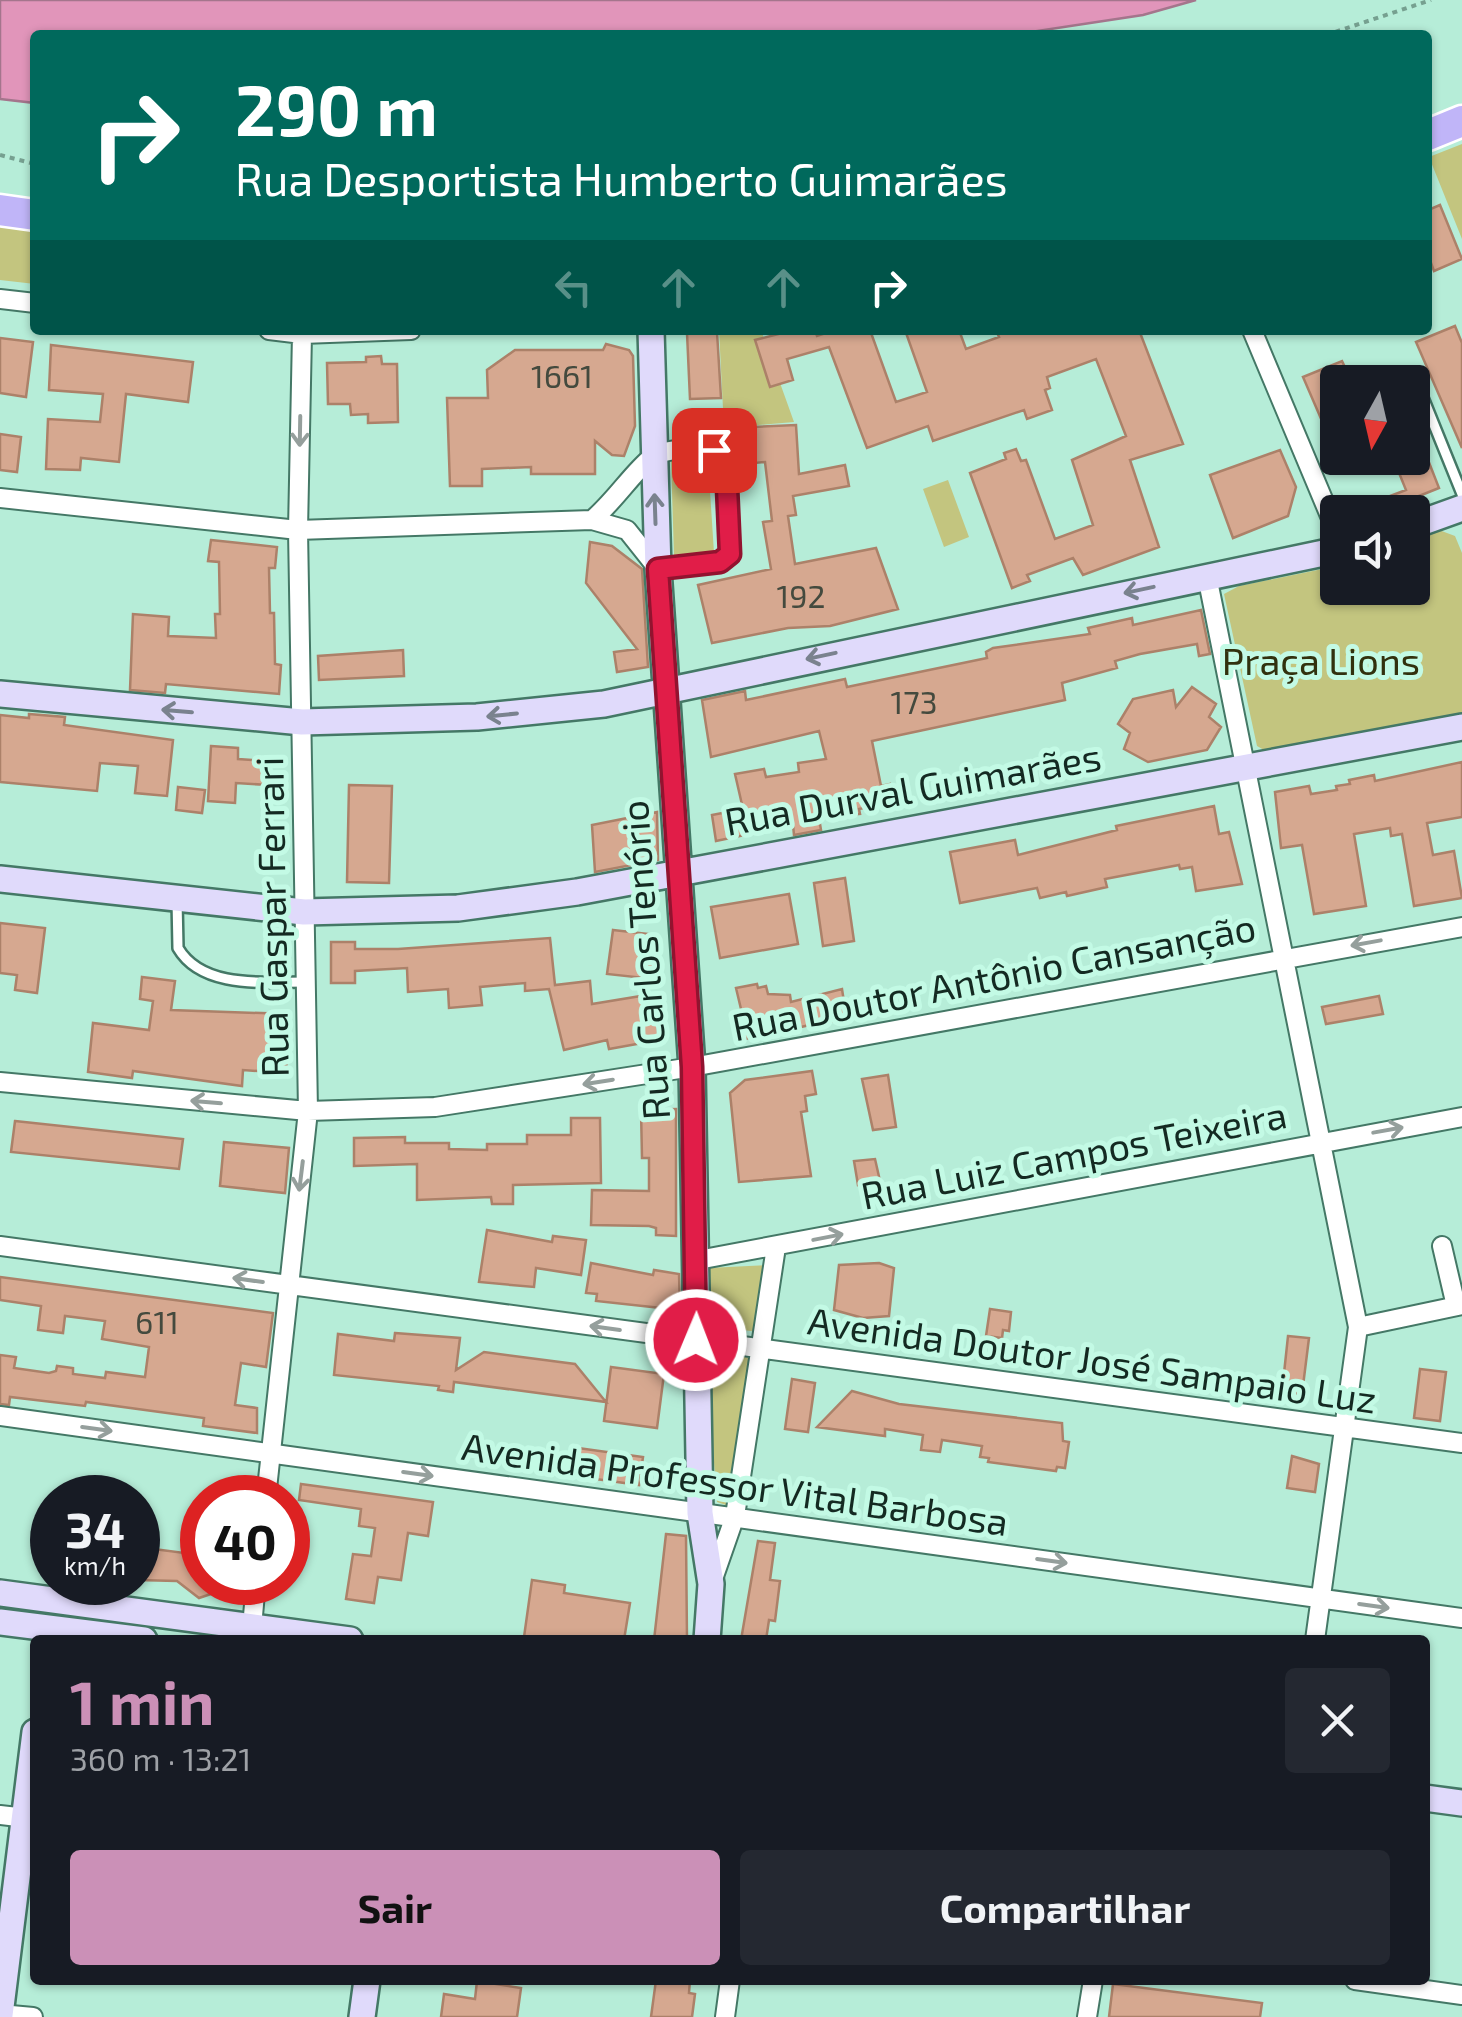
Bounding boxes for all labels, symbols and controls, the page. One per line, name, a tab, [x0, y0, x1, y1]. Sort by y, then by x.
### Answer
text: 290 m	[235, 66, 438, 150]
icon: right	[70, 70, 200, 200]
text: Rua Desportista Humberto Guimarães	[235, 151, 1008, 205]
icon: left	[546, 260, 601, 315]
icon: ahead	[651, 260, 706, 315]
icon: ahead	[756, 260, 811, 315]
icon: right	[861, 260, 916, 315]
house number: 1661	[531, 356, 593, 394]
north arrow	[1320, 365, 1430, 475]
map controls	[1320, 365, 1430, 605]
pin	[672, 408, 757, 493]
one-way arrow	[291, 415, 310, 447]
icon: arrive	[687, 423, 742, 478]
one-way arrow	[645, 493, 664, 525]
button: sound	[1320, 495, 1430, 605]
house number: 192	[776, 576, 826, 614]
one-way arrow	[1124, 582, 1156, 600]
park label: Praça Lions	[1222, 637, 1420, 684]
one-way arrow	[806, 648, 838, 667]
house number: 173	[891, 682, 937, 720]
one-way arrow	[162, 701, 194, 720]
one-way arrow	[486, 706, 518, 725]
street label: Rua Durval Guimarães	[721, 732, 1104, 844]
street label: Rua Gaspar Ferrari	[245, 756, 297, 1078]
street label: Rua Carlos Tenório	[610, 799, 678, 1121]
street label: Rua Doutor Antônio Cansanção	[728, 903, 1259, 1050]
one-way arrow	[1350, 934, 1383, 953]
one-way arrow	[583, 1073, 615, 1091]
street label: Rua Luiz Campos Teixeira	[857, 1090, 1290, 1218]
one-way arrow	[190, 1092, 222, 1111]
one-way arrow	[1371, 1120, 1404, 1139]
one-way arrow	[291, 1159, 310, 1191]
one-way arrow	[811, 1226, 843, 1245]
one-way arrow	[232, 1270, 265, 1288]
position arrow	[644, 1288, 748, 1392]
street label: Avenida Doutor José Sampaio Luz	[805, 1296, 1380, 1422]
house number: 611	[135, 1302, 179, 1340]
one-way arrow	[589, 1318, 621, 1337]
one-way arrow	[80, 1421, 112, 1439]
street label: Avenida Professor Vital Barbosa	[459, 1422, 1011, 1544]
one-way arrow	[402, 1465, 434, 1484]
speed limit sign: 40	[180, 1475, 310, 1605]
text: 34	[65, 1498, 125, 1558]
text: km/h	[64, 1550, 126, 1580]
one-way arrow	[1036, 1553, 1068, 1571]
one-way arrow	[1358, 1598, 1390, 1616]
text: 1 min	[70, 1665, 214, 1737]
button: close	[1285, 1668, 1390, 1773]
text: 360 m · 13:21	[70, 1739, 251, 1777]
button: Sair	[70, 1850, 720, 1965]
button: Compartilhar	[740, 1850, 1390, 1965]

